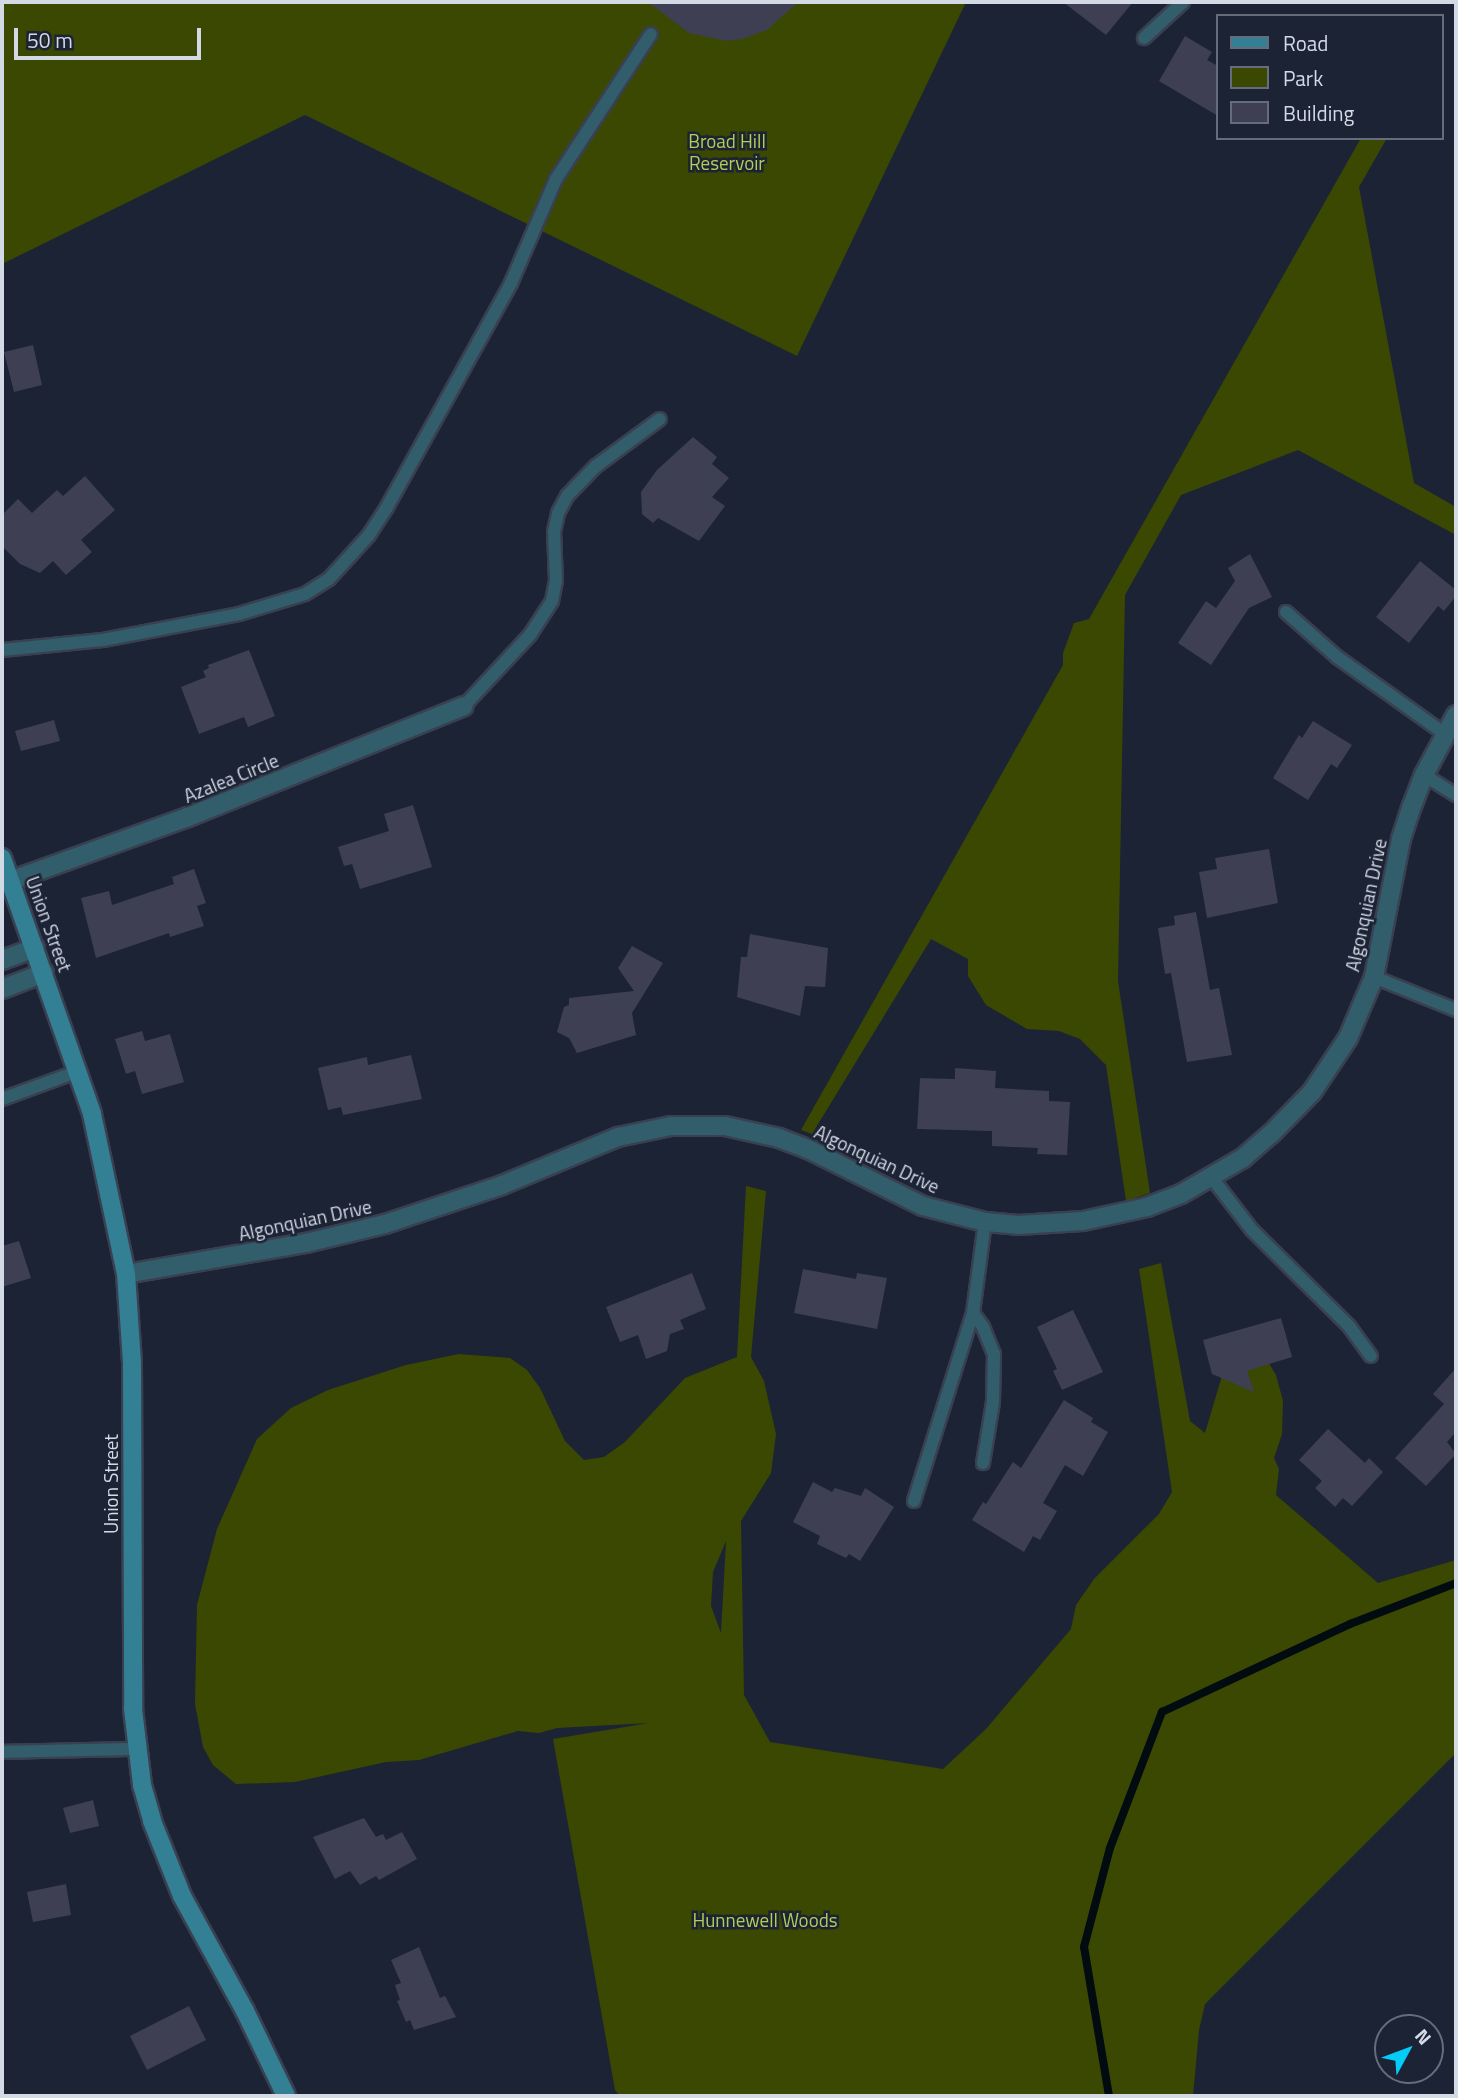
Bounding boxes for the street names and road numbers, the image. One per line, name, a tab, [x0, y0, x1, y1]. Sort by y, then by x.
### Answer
street label: Azalea Circle	[180, 749, 282, 807]
street label: Algonquian Drive	[1341, 836, 1391, 974]
street label: Union Street	[21, 873, 77, 975]
street label: Algonquian Drive	[811, 1120, 943, 1198]
street label: Algonquian Drive	[236, 1195, 374, 1245]
street label: Union Street	[100, 1434, 122, 1534]

